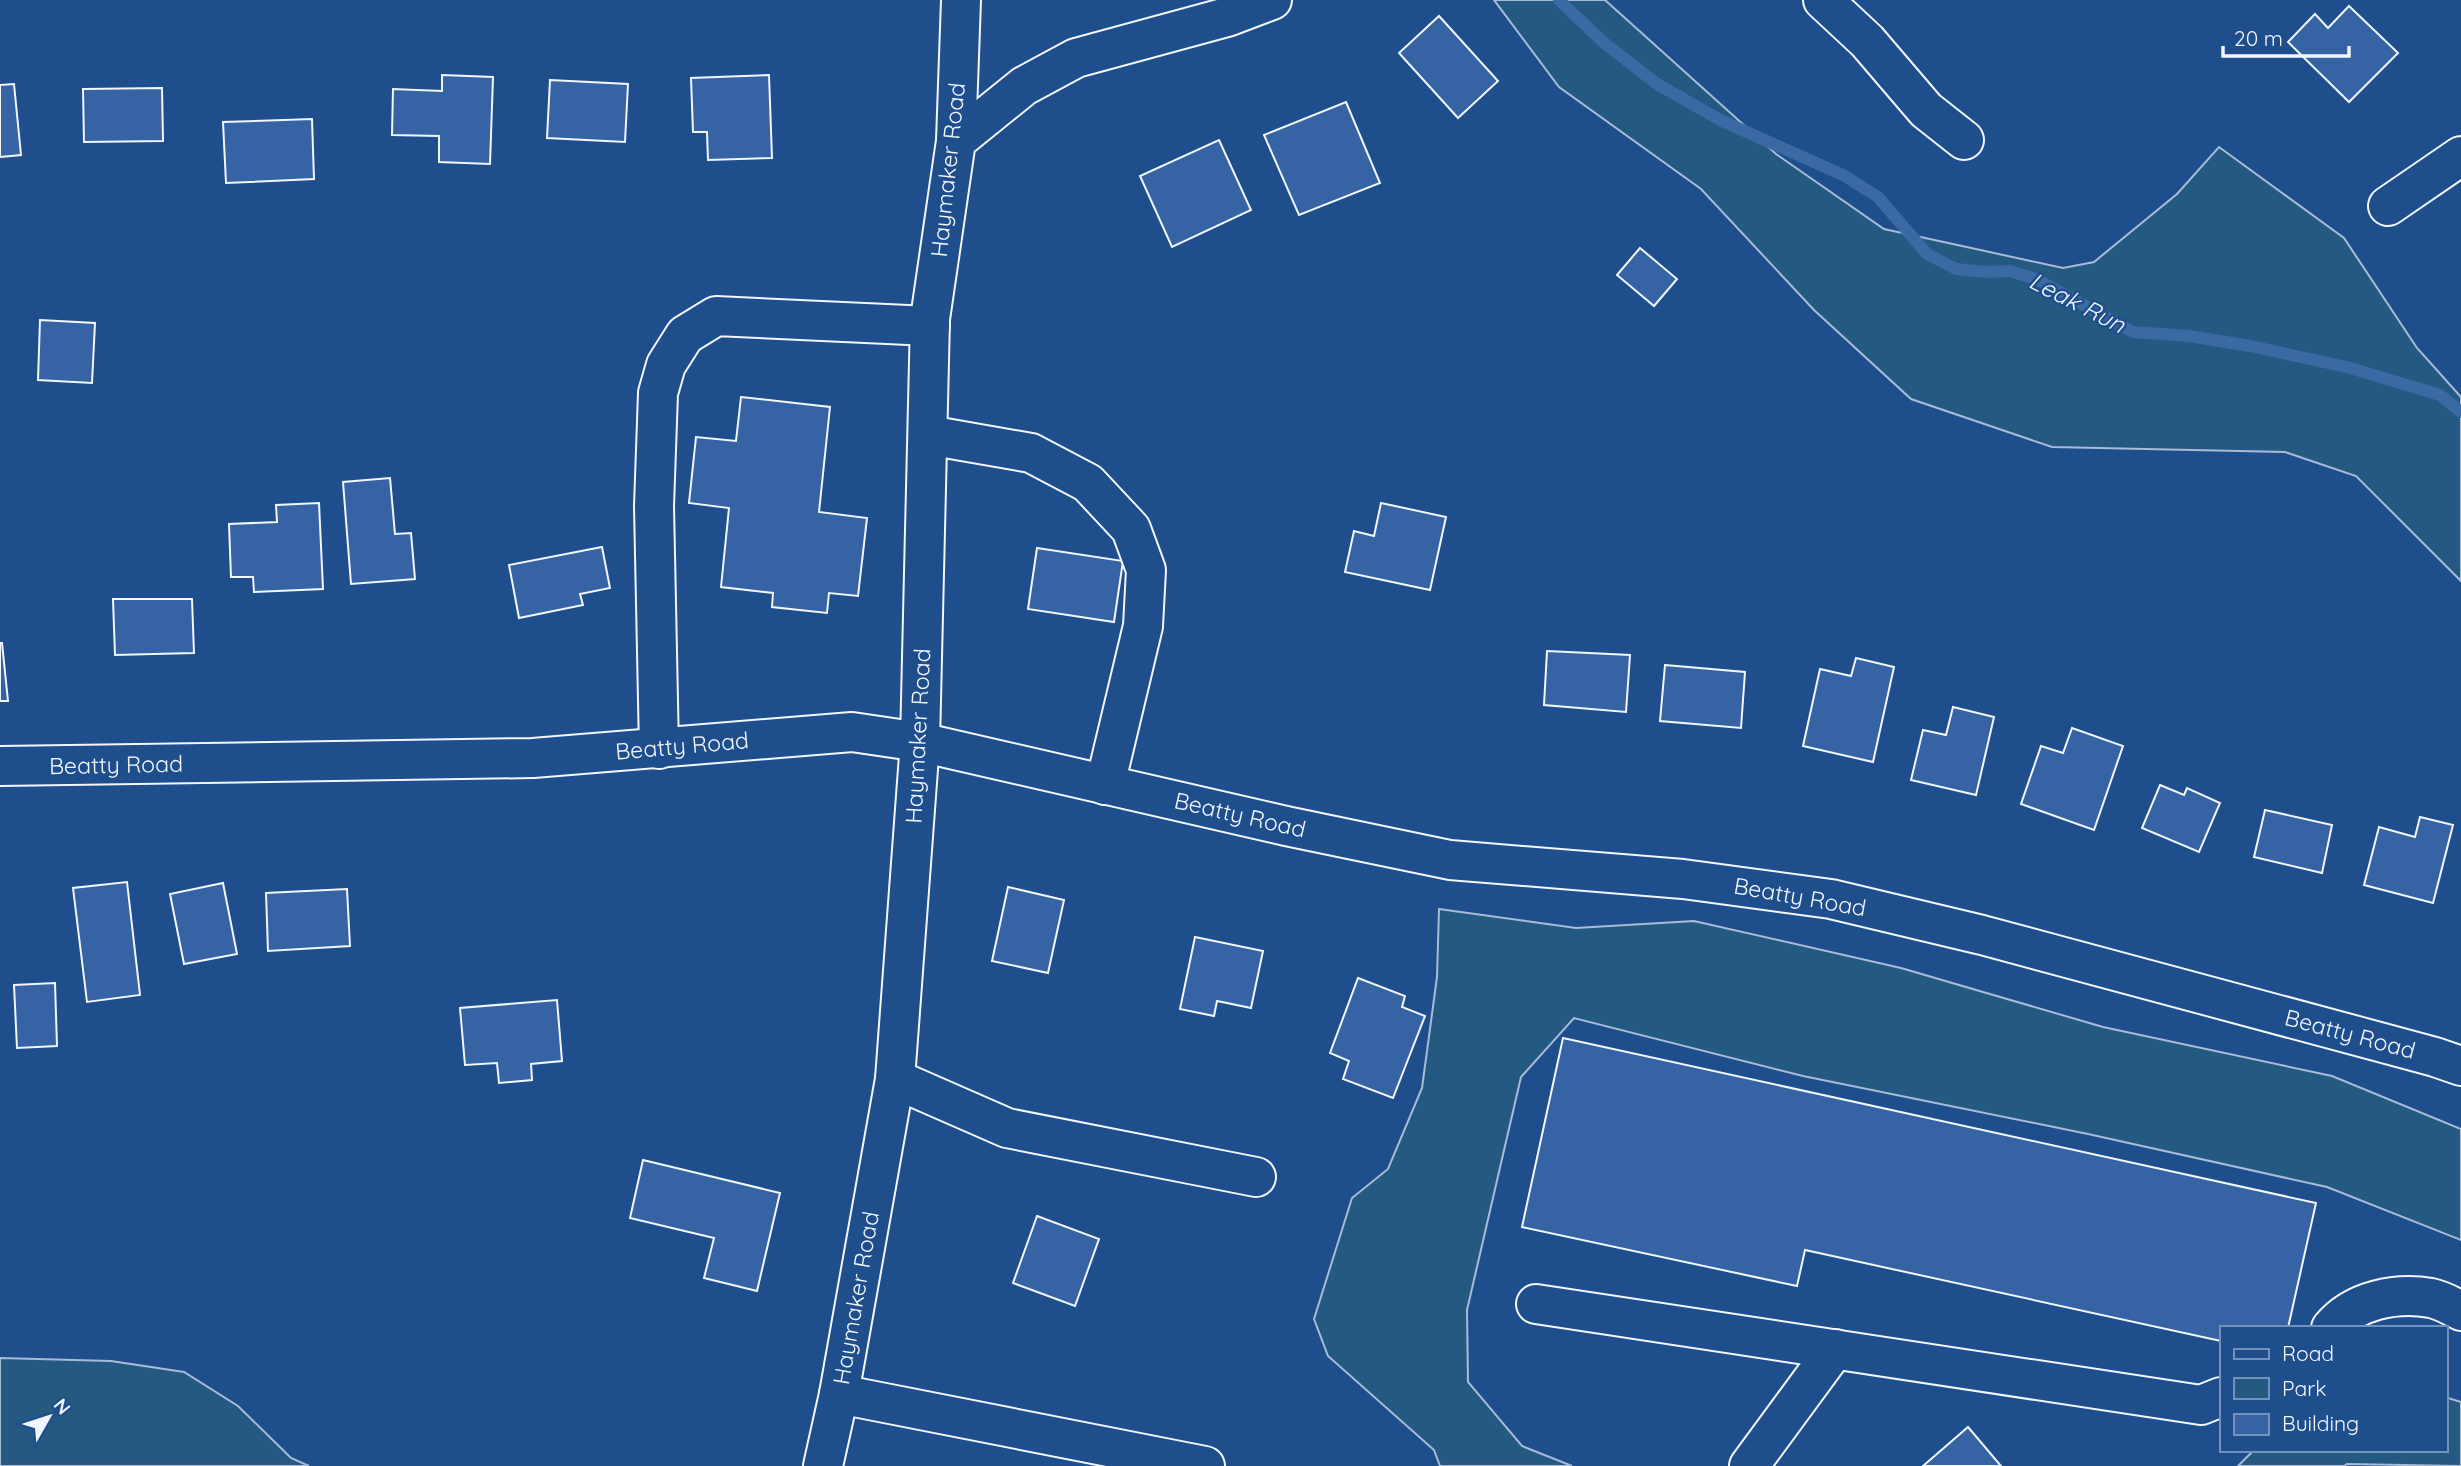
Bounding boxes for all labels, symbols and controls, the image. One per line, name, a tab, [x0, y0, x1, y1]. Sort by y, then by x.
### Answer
scale bar	[2223, 14, 2349, 58]
text: 20 m	[2234, 25, 2283, 51]
street label: Haymaker Road	[924, 81, 971, 259]
water label: Leak Run	[2024, 265, 2131, 340]
street label: Haymaker Road	[898, 648, 937, 824]
street label: Beatty Road	[614, 725, 750, 766]
street label: Beatty Road	[49, 749, 183, 780]
street label: Beatty Road	[1172, 785, 1309, 844]
street label: Beatty Road	[1732, 871, 1869, 922]
street label: Beatty Road	[2282, 1002, 2419, 1065]
street label: Haymaker Road	[826, 1209, 885, 1387]
legend	[2220, 1326, 2447, 1452]
text: Road	[2282, 1340, 2334, 1366]
text: Park	[2282, 1375, 2326, 1401]
north arrow	[14, 1382, 84, 1452]
text: N	[48, 1393, 76, 1419]
text: Building	[2282, 1410, 2359, 1436]

